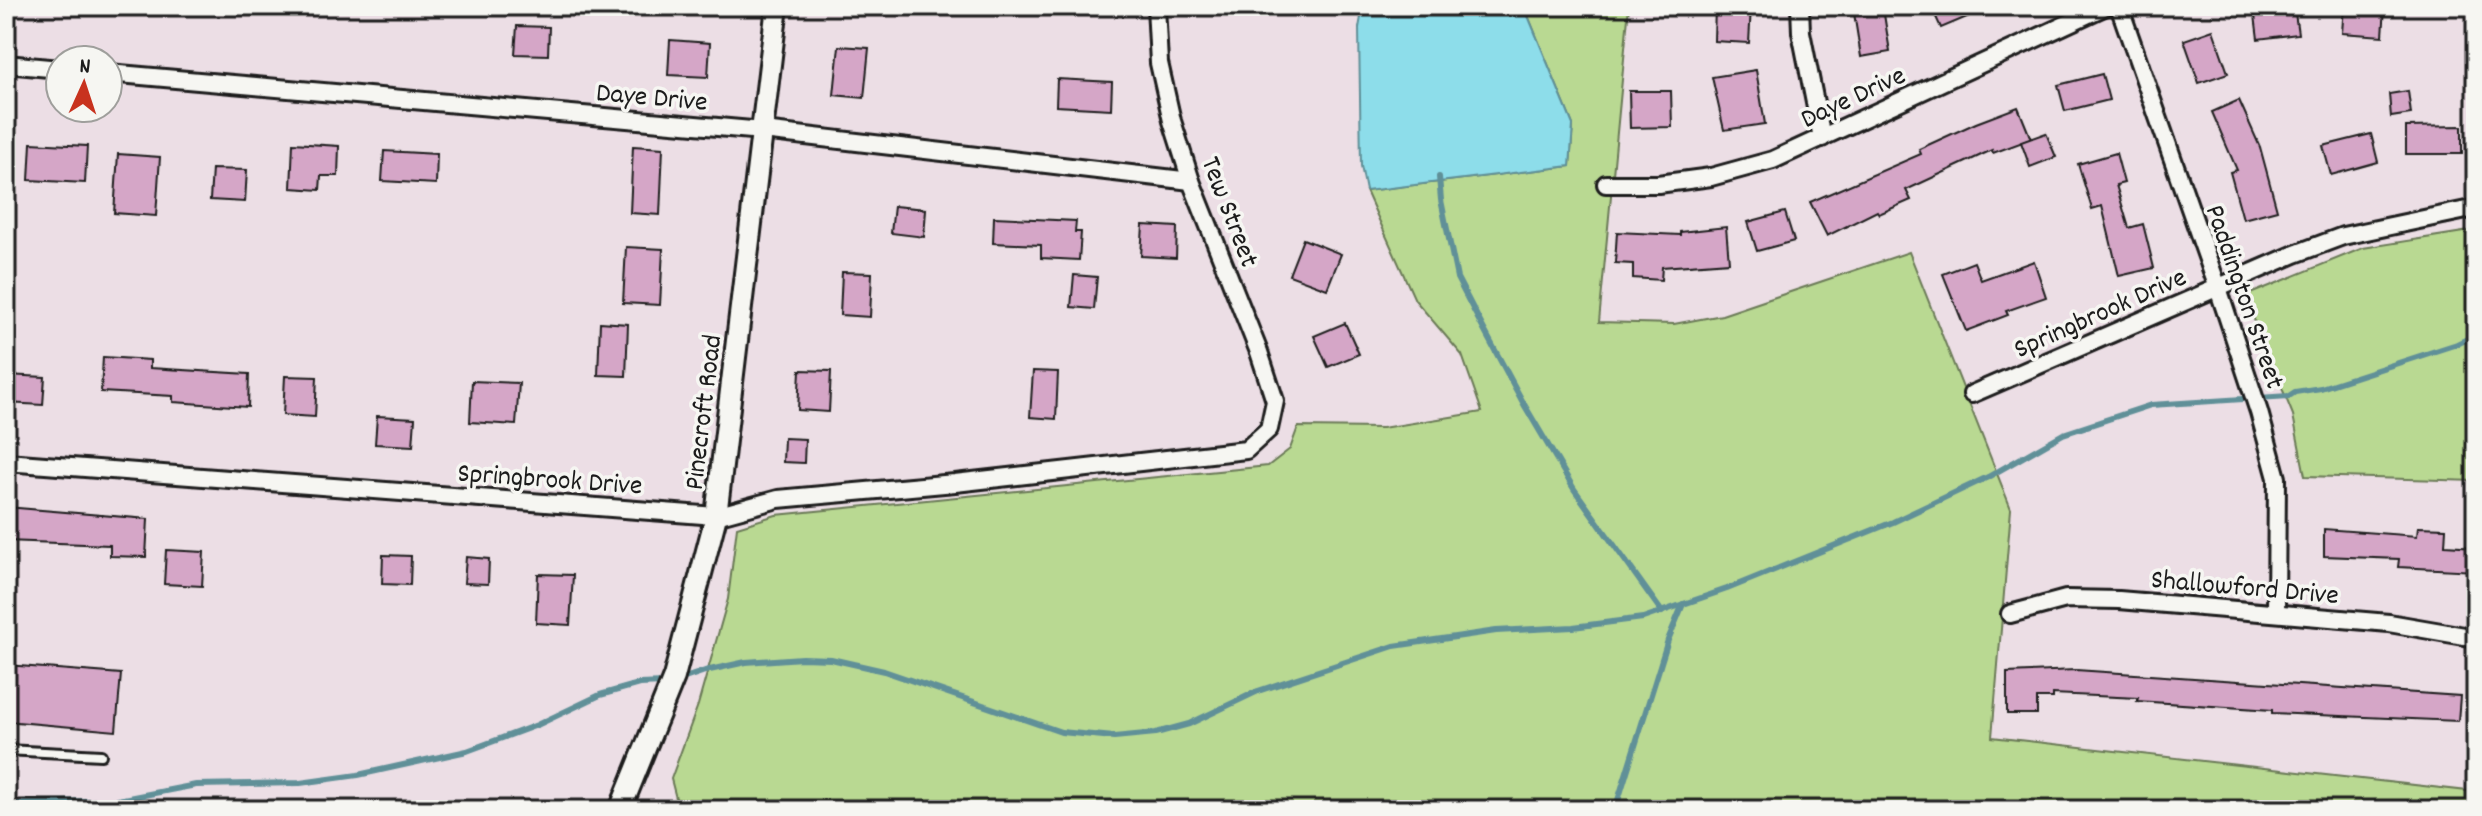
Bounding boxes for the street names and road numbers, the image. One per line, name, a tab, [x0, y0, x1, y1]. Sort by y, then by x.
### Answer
street label: Daye Drive	[1795, 58, 1913, 141]
street label: Daye Drive	[594, 75, 709, 125]
street label: Tew Street	[1188, 151, 1267, 274]
street label: Paddington Street	[2192, 200, 2293, 395]
street label: Springbrook Drive	[2008, 260, 2194, 372]
street label: Pinecroft Road	[677, 333, 735, 493]
street label: Springbrook Drive	[456, 456, 643, 508]
street label: Shallowford Drive	[2149, 562, 2340, 618]

